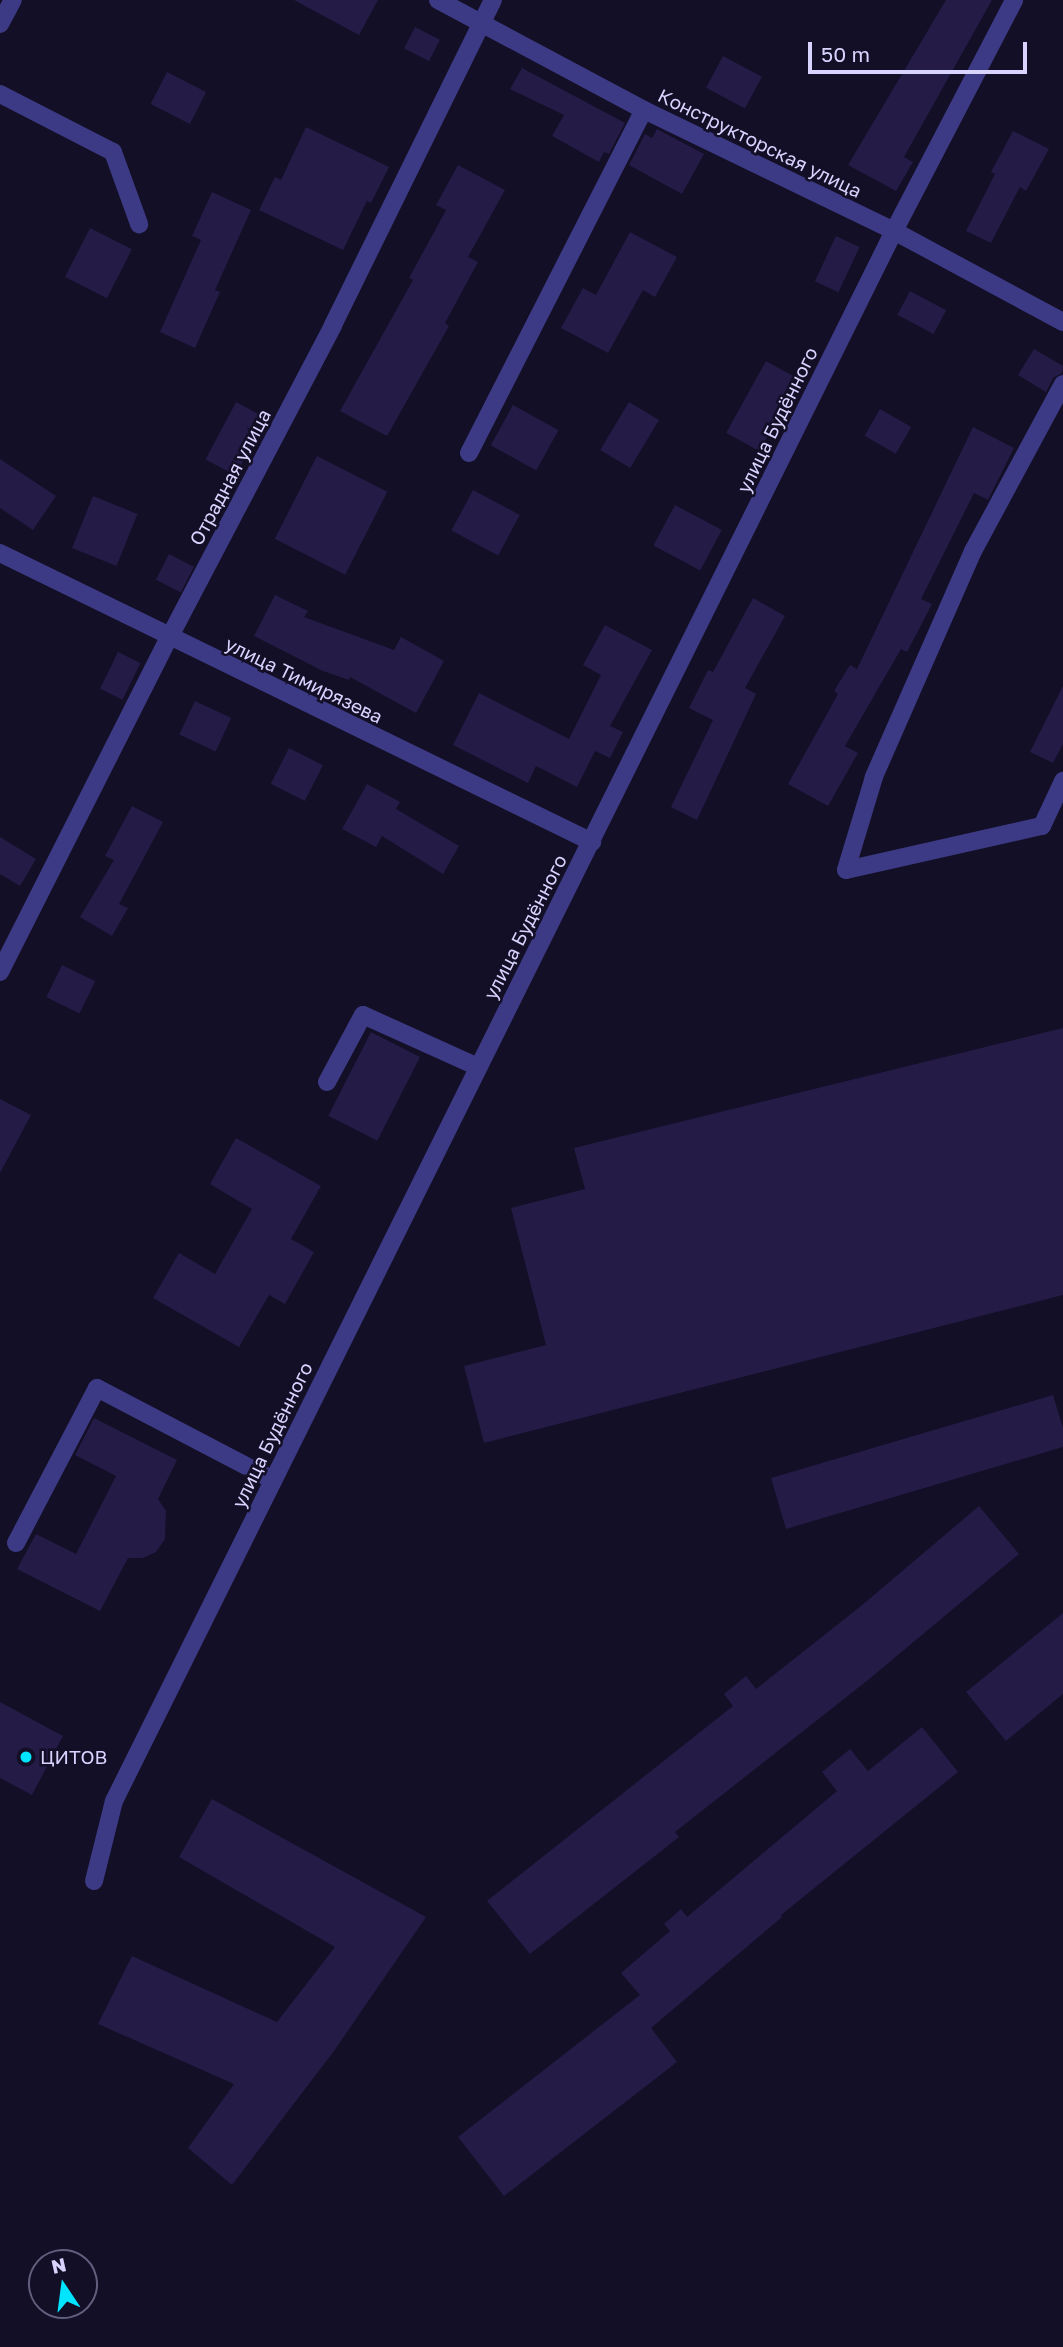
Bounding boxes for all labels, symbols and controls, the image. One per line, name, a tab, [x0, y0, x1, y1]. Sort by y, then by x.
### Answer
scale bar	[811, 28, 1030, 72]
text: 50 m	[821, 41, 870, 67]
street label: Конструкторская улица	[654, 84, 866, 202]
street label: улица Будённого	[732, 343, 822, 497]
street label: Отрадная улица	[185, 405, 275, 549]
street label: улица Тимирязева	[222, 632, 386, 728]
street label: улица Будённого	[479, 851, 571, 1003]
street label: улица Будённого	[227, 1358, 317, 1512]
place label: ЦИТОВ	[40, 1746, 107, 1768]
marker: ЦИТОВ	[18, 1749, 34, 1765]
north arrow	[28, 2249, 98, 2319]
text: N	[49, 2252, 68, 2278]

